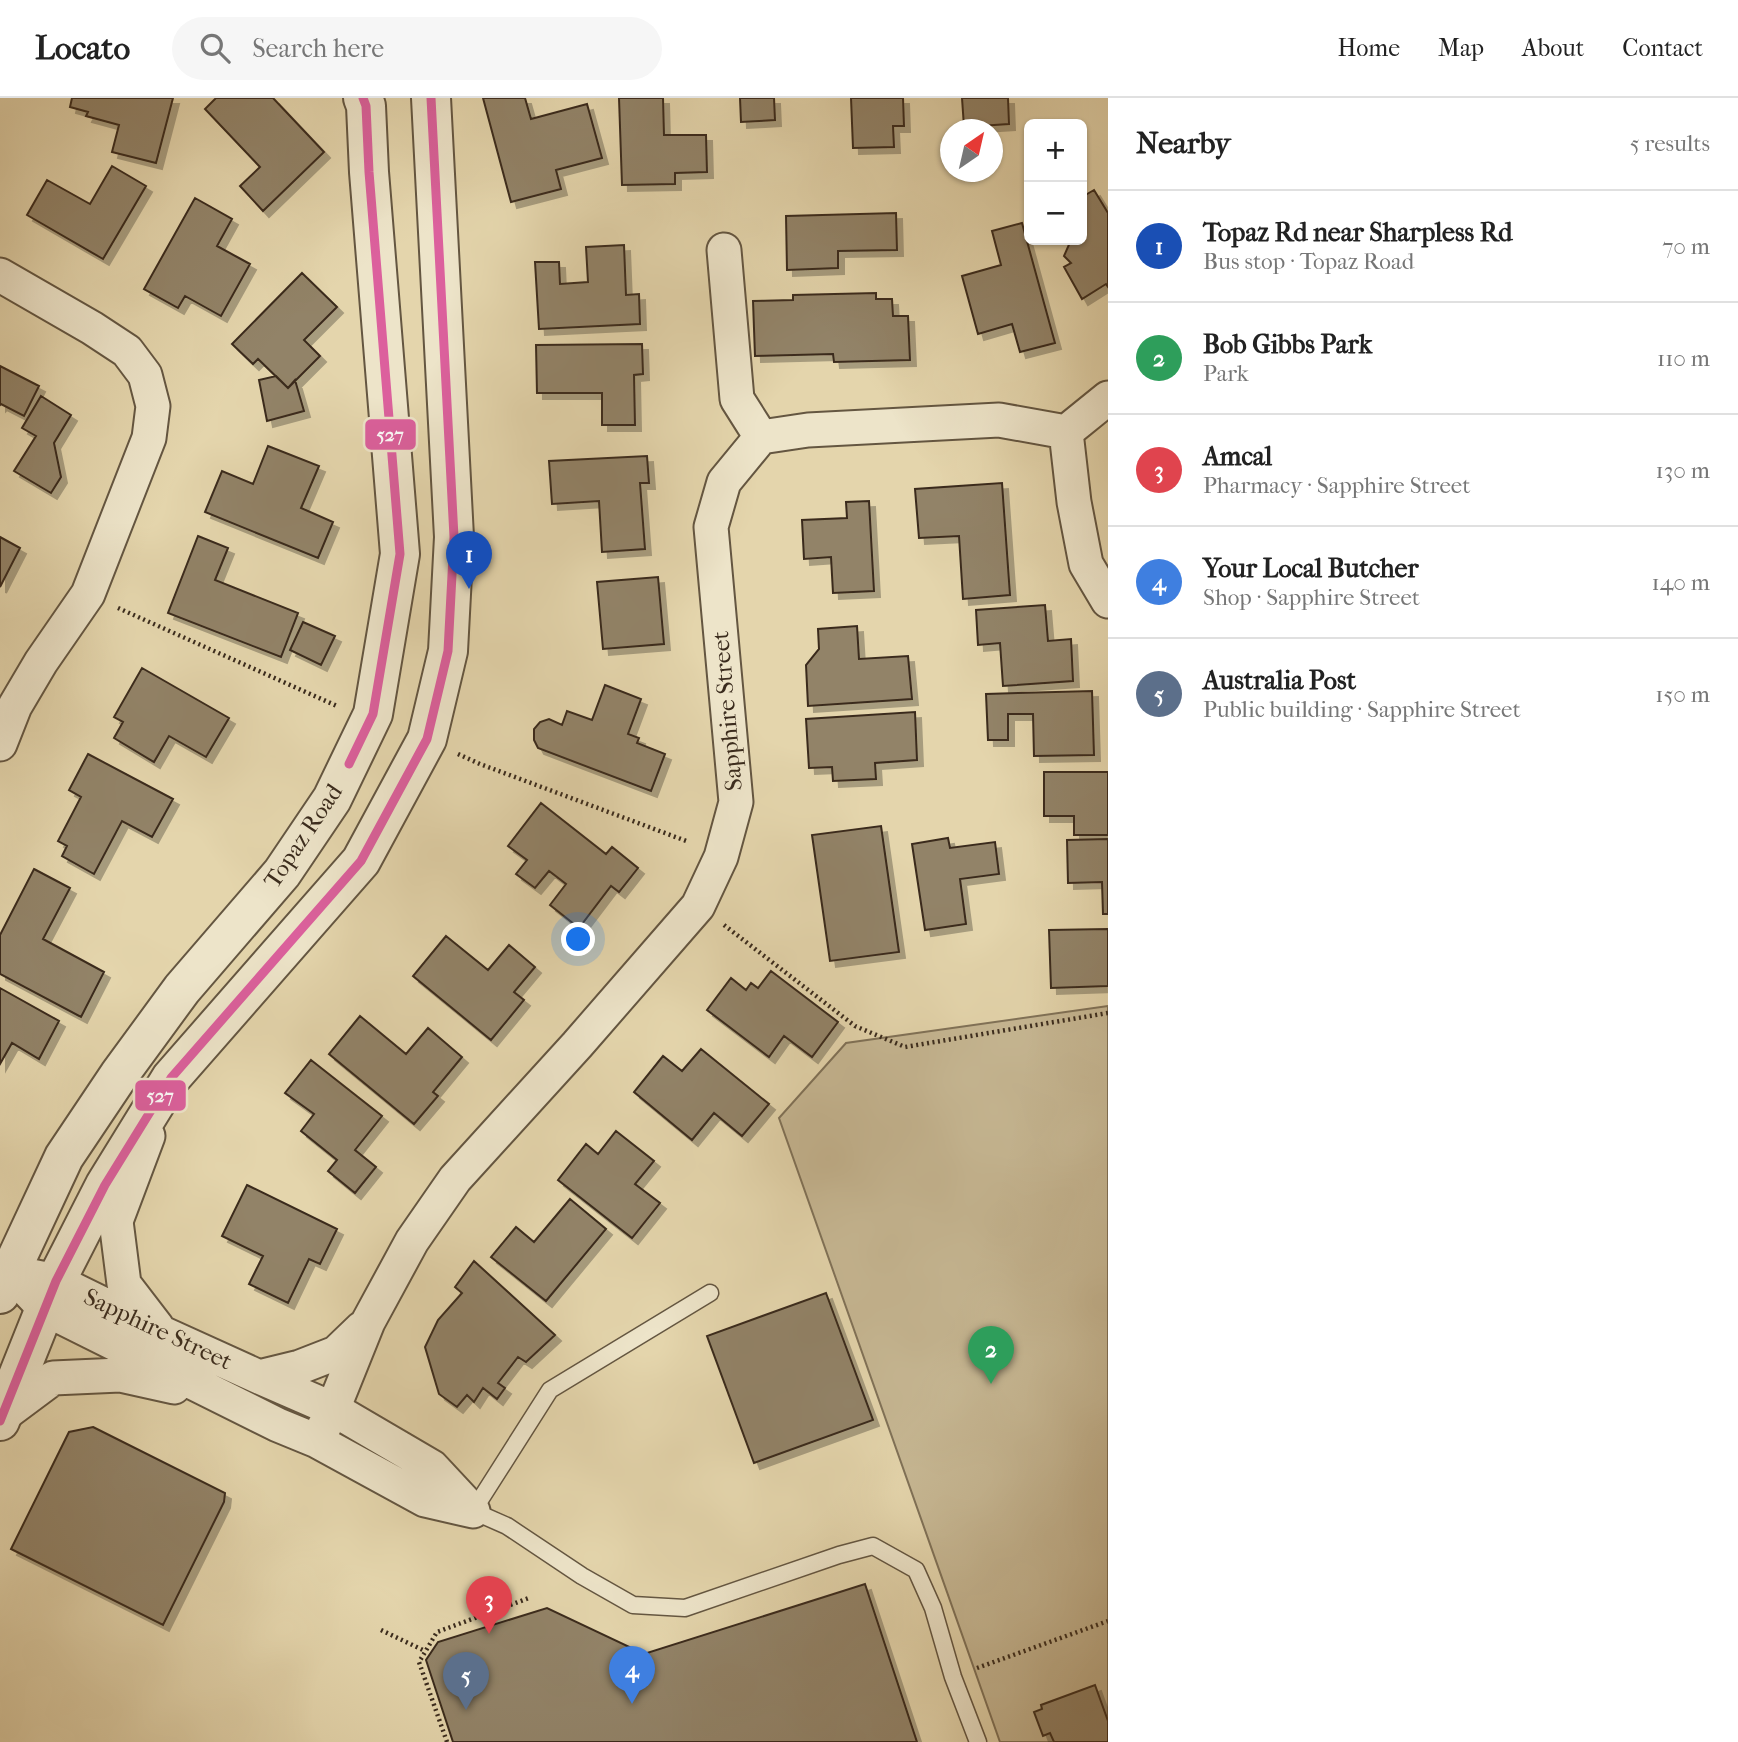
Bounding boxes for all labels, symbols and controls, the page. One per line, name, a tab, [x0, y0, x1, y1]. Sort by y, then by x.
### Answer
search box	[172, 17, 662, 80]
text: Locato	[35, 29, 130, 68]
icon: search	[196, 29, 234, 67]
text: Search here	[252, 33, 384, 64]
text: Home	[1338, 34, 1400, 62]
text: Map	[1438, 34, 1484, 62]
text: About	[1522, 34, 1584, 62]
text: Contact	[1622, 34, 1703, 62]
north arrow	[940, 119, 1003, 182]
map controls	[1024, 119, 1087, 245]
button: +	[1024, 119, 1087, 182]
text: Nearby	[1136, 126, 1231, 161]
text: 5 results	[1630, 130, 1710, 157]
button: −	[1024, 182, 1087, 245]
text: Topaz Rd near Sharpless Rd	[1203, 217, 1512, 248]
text: 1	[1155, 233, 1163, 260]
text: 70 m	[1662, 233, 1710, 260]
text: Bus stop · Topaz Road	[1203, 248, 1414, 275]
text: Bob Gibbs Park	[1203, 329, 1372, 360]
text: 2	[1153, 345, 1165, 372]
text: 110 m	[1657, 345, 1710, 372]
text: Park	[1203, 360, 1249, 387]
line badge: 527	[364, 418, 417, 451]
text: 527	[376, 424, 404, 446]
text: Amcal	[1203, 441, 1272, 472]
text: 3	[1154, 457, 1164, 484]
text: 130 m	[1656, 457, 1710, 484]
text: Pharmacy · Sapphire Street	[1203, 472, 1470, 499]
pin: 1	[446, 531, 492, 589]
text: Your Local Butcher	[1203, 553, 1418, 584]
text: 4	[1152, 569, 1166, 596]
text: 140 m	[1651, 569, 1710, 596]
text: Shop · Sapphire Street	[1203, 584, 1420, 611]
street label: Sapphire Street	[706, 630, 748, 792]
text: Australia Post	[1203, 665, 1356, 696]
text: 5	[1154, 681, 1164, 708]
text: 150 m	[1655, 681, 1710, 708]
text: Public building · Sapphire Street	[1203, 696, 1521, 723]
street label: Topaz Road	[258, 778, 349, 893]
your location	[561, 922, 595, 956]
line badge: 527	[134, 1079, 187, 1112]
text: 527	[146, 1085, 174, 1107]
street label: Sapphire Street	[79, 1282, 237, 1376]
pin: 2	[968, 1326, 1014, 1384]
pin: 3	[466, 1576, 512, 1634]
pin: 4	[609, 1646, 655, 1704]
pin: 5	[443, 1652, 489, 1710]

